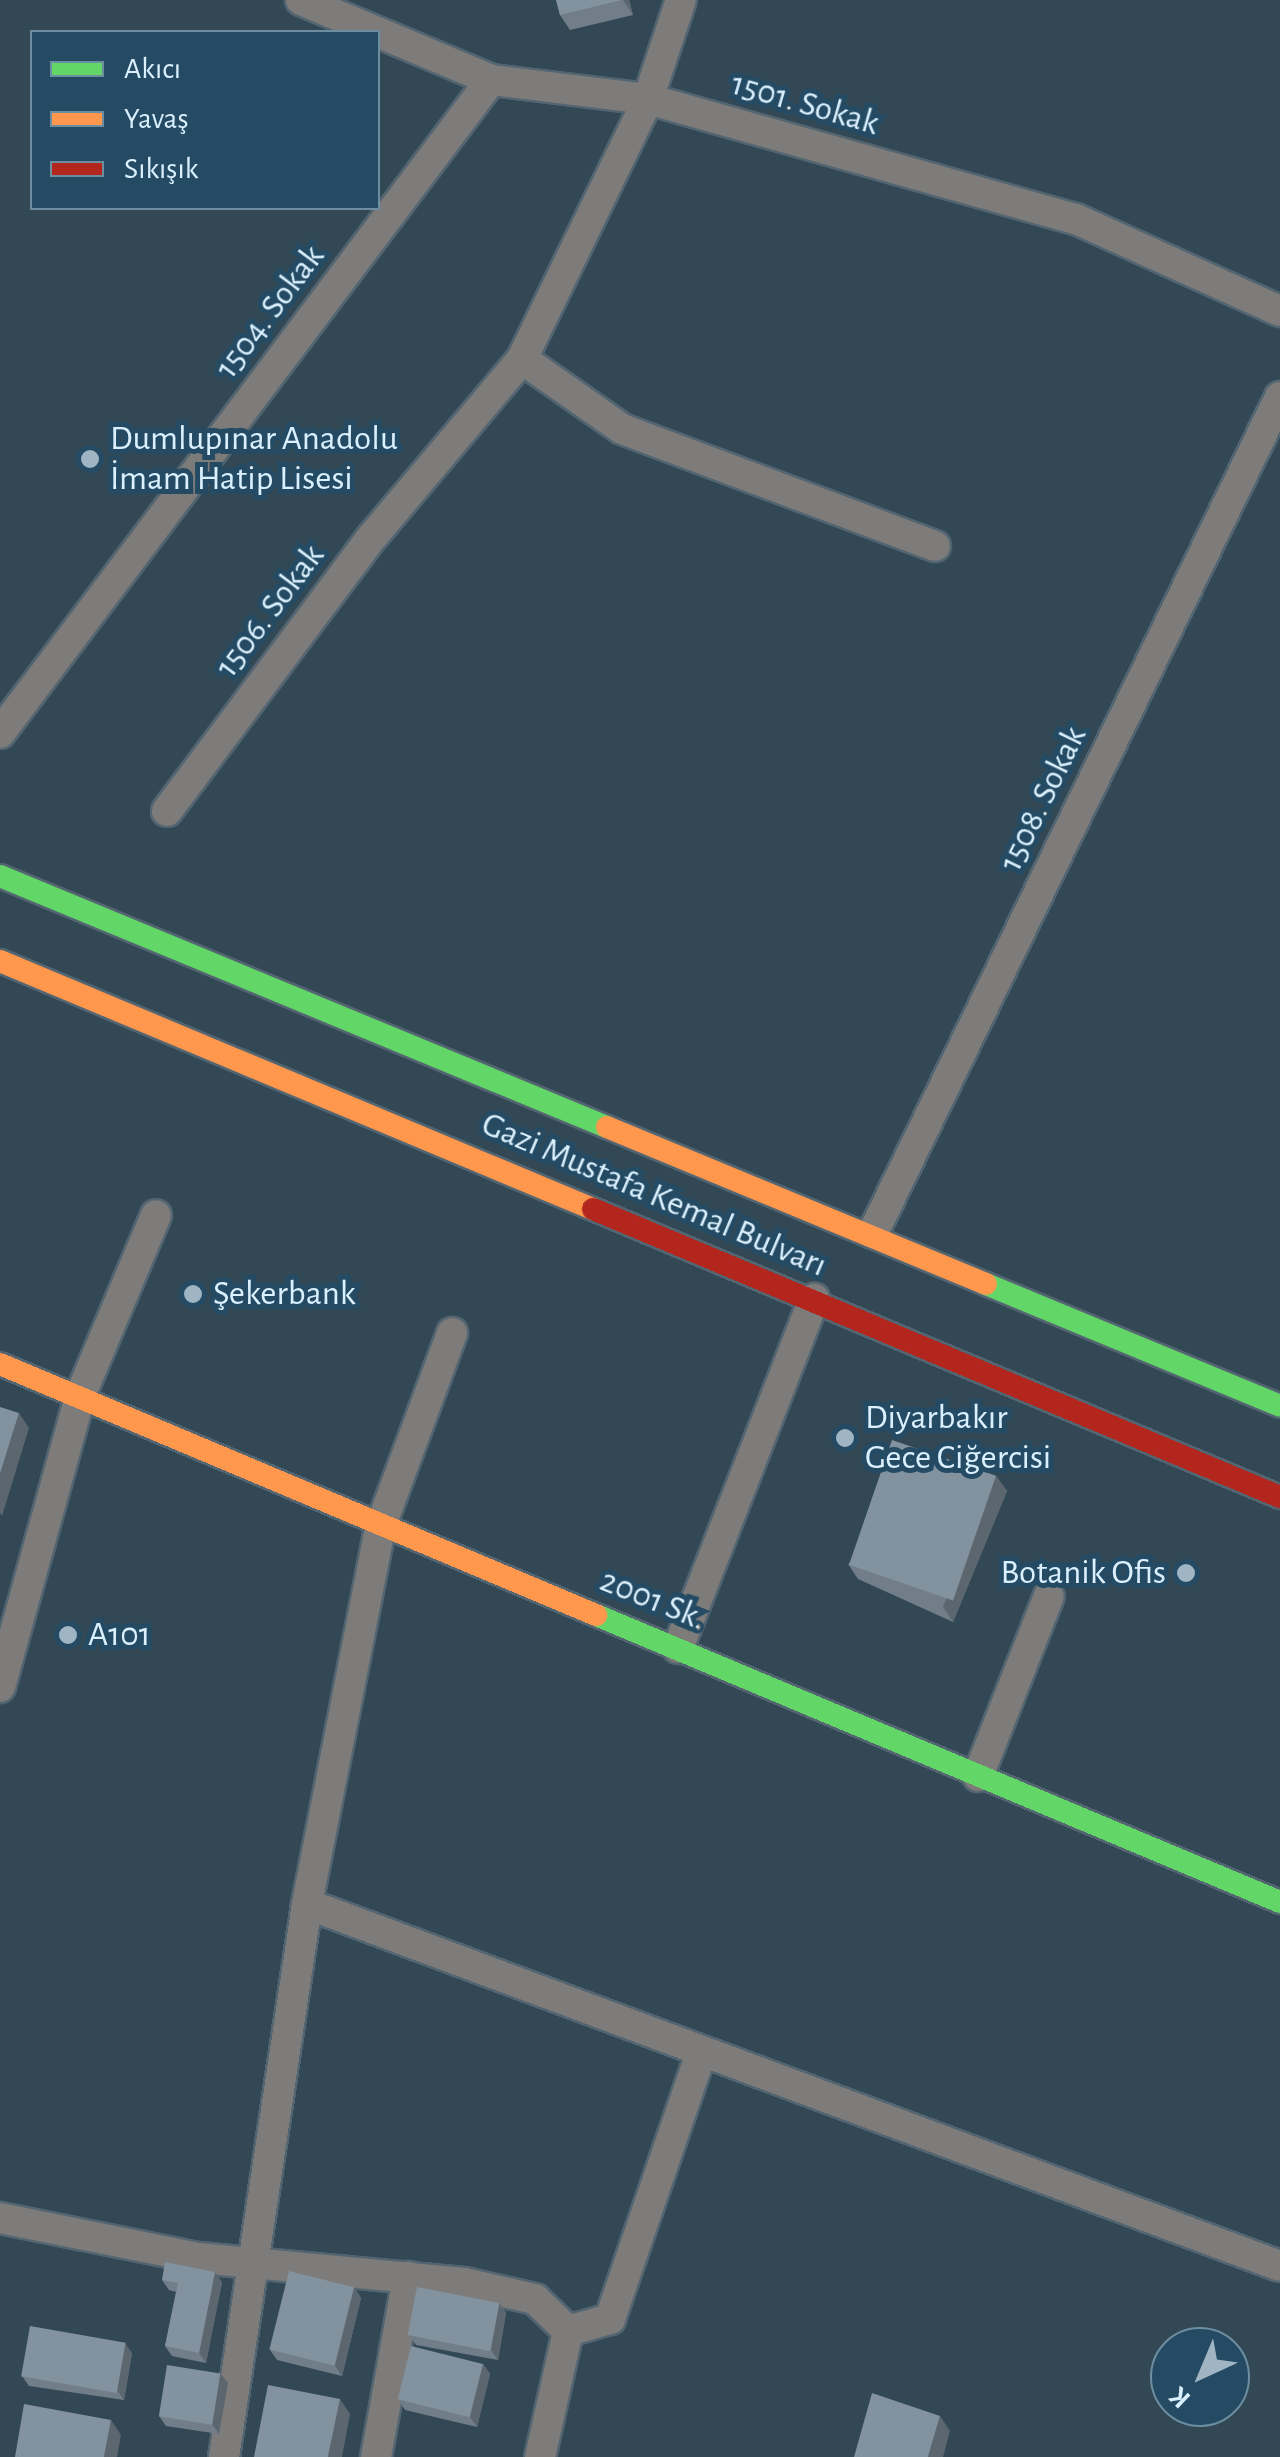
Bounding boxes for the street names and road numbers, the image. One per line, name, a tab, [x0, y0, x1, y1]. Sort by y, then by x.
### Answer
street label: 1501. Sokak	[726, 63, 884, 145]
street label: 1504. Sokak	[206, 237, 334, 387]
street label: 1506. Sokak	[206, 536, 334, 686]
street label: 1508. Sokak	[990, 720, 1096, 878]
street label: Gazi Mustafa Kemal Bulvarı	[475, 1103, 833, 1287]
street label: 2001 Sk.	[594, 1560, 712, 1640]

